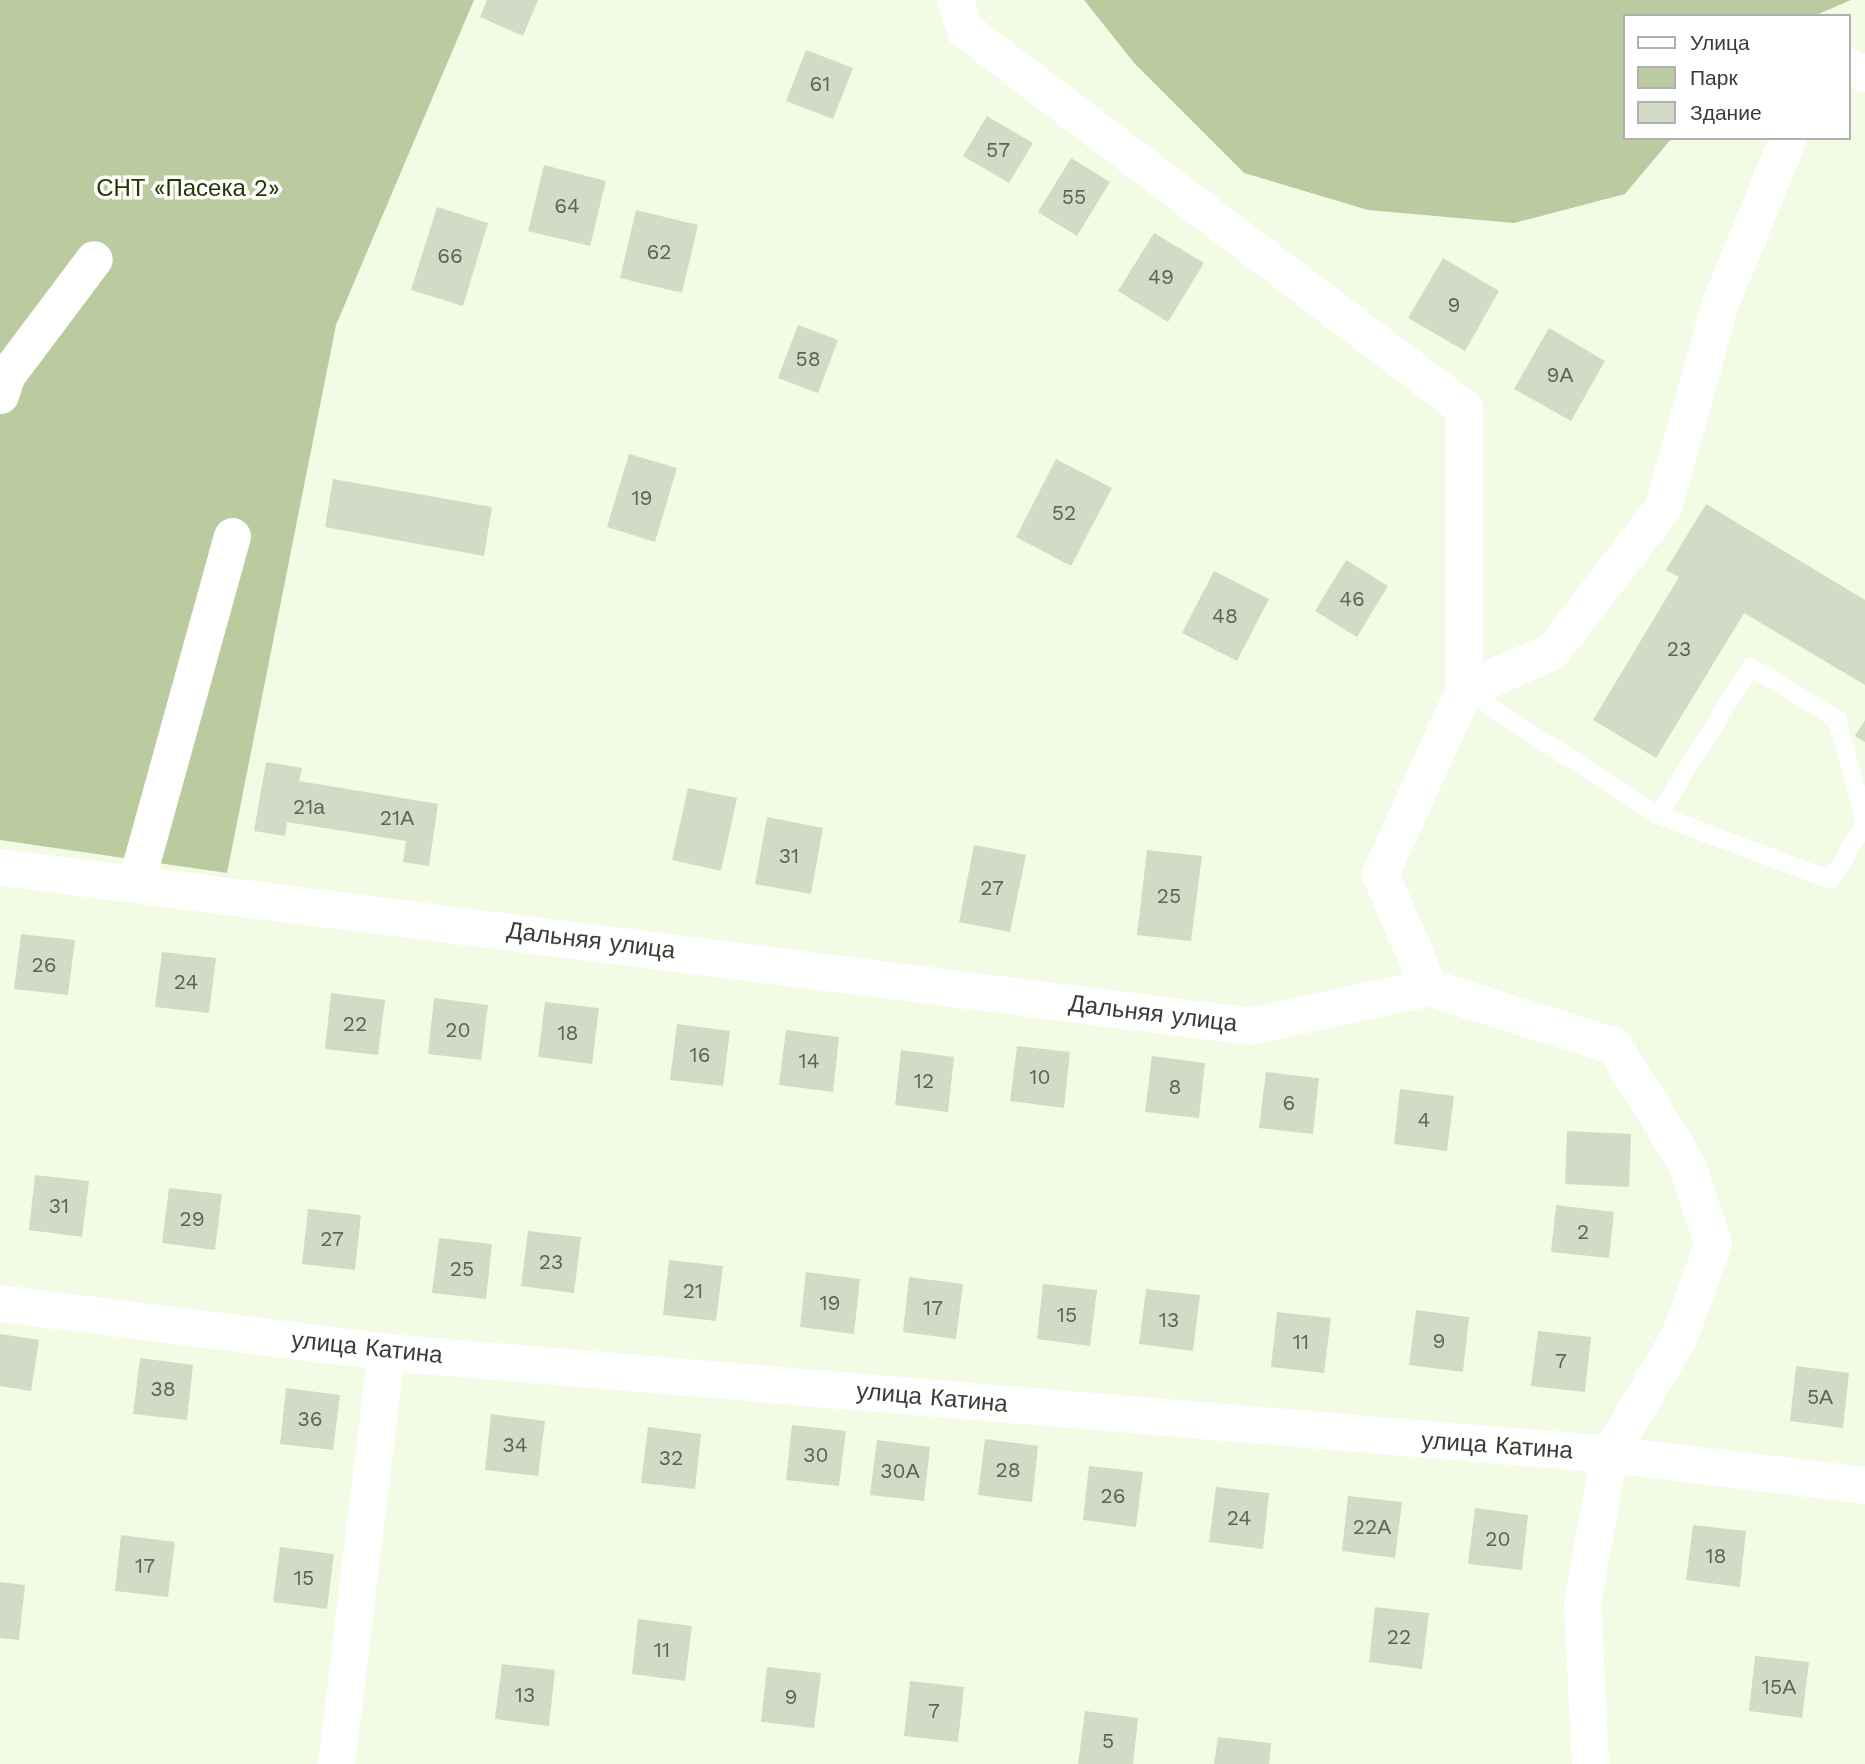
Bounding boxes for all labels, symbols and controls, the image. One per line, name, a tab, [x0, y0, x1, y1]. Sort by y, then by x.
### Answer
legend	[1624, 14, 1851, 140]
text: Улица	[1690, 30, 1750, 55]
text: Парк	[1690, 65, 1738, 90]
house number: 61	[810, 71, 830, 97]
text: Здание	[1690, 100, 1762, 125]
house number: 57	[986, 137, 1010, 163]
park label: СНТ «Пасека 2»	[96, 175, 280, 203]
house number: 55	[1062, 184, 1086, 210]
house number: 64	[554, 193, 580, 219]
house number: 62	[646, 239, 672, 265]
house number: 66	[437, 243, 463, 269]
house number: 49	[1148, 264, 1174, 290]
house number: 9	[1448, 292, 1460, 318]
house number: 58	[795, 346, 821, 372]
house number: 9А	[1547, 362, 1573, 388]
house number: 19	[631, 485, 653, 511]
house number: 52	[1052, 500, 1076, 526]
house number: 46	[1339, 586, 1365, 612]
house number: 48	[1212, 603, 1238, 629]
house number: 23	[1667, 636, 1691, 662]
house number: 21а	[293, 794, 325, 820]
house number: 21А	[380, 805, 414, 831]
house number: 31	[779, 843, 799, 869]
house number: 27	[980, 875, 1004, 901]
house number: 25	[1157, 883, 1181, 909]
street label: Дальняя улица	[505, 916, 677, 966]
house number: 26	[31, 952, 57, 978]
house number: 24	[174, 969, 198, 995]
street label: Дальняя улица	[1067, 989, 1239, 1039]
house number: 22	[343, 1011, 367, 1037]
house number: 20	[445, 1017, 471, 1043]
house number: 18	[557, 1020, 579, 1046]
house number: 16	[690, 1042, 710, 1068]
house number: 14	[798, 1048, 820, 1074]
house number: 10	[1029, 1064, 1051, 1090]
house number: 12	[914, 1068, 934, 1094]
house number: 8	[1169, 1074, 1181, 1100]
house number: 6	[1283, 1090, 1295, 1116]
house number: 4	[1418, 1107, 1430, 1133]
house number: 31	[49, 1193, 69, 1219]
house number: 29	[179, 1206, 205, 1232]
house number: 2	[1577, 1219, 1589, 1245]
house number: 27	[320, 1226, 344, 1252]
house number: 23	[539, 1249, 563, 1275]
house number: 25	[450, 1256, 474, 1282]
house number: 21	[683, 1278, 703, 1304]
house number: 19	[819, 1290, 841, 1316]
house number: 17	[923, 1295, 943, 1321]
house number: 15	[1057, 1302, 1077, 1328]
house number: 13	[1159, 1307, 1179, 1333]
street label: улица Катина	[290, 1326, 444, 1370]
house number: 9	[1433, 1328, 1445, 1354]
house number: 11	[1293, 1329, 1309, 1355]
house number: 7	[1555, 1348, 1567, 1374]
house number: 38	[150, 1376, 176, 1402]
street label: улица Катина	[855, 1377, 1009, 1419]
house number: 5А	[1807, 1384, 1833, 1410]
house number: 36	[297, 1406, 323, 1432]
street label: улица Катина	[1420, 1426, 1574, 1466]
house number: 34	[502, 1432, 528, 1458]
house number: 30	[803, 1442, 829, 1468]
house number: 32	[659, 1445, 683, 1471]
house number: 28	[995, 1457, 1021, 1483]
house number: 30А	[880, 1458, 920, 1484]
house number: 26	[1100, 1483, 1126, 1509]
house number: 24	[1227, 1505, 1251, 1531]
house number: 22А	[1353, 1514, 1391, 1540]
house number: 20	[1485, 1526, 1511, 1552]
house number: 18	[1705, 1543, 1727, 1569]
house number: 17	[135, 1553, 155, 1579]
house number: 15	[294, 1565, 314, 1591]
house number: 22	[1387, 1624, 1411, 1650]
house number: 11	[654, 1637, 670, 1663]
house number: 15А	[1762, 1674, 1796, 1700]
house number: 13	[515, 1682, 535, 1708]
house number: 9	[785, 1684, 797, 1710]
house number: 7	[928, 1698, 940, 1724]
house number: 5	[1102, 1728, 1114, 1754]

